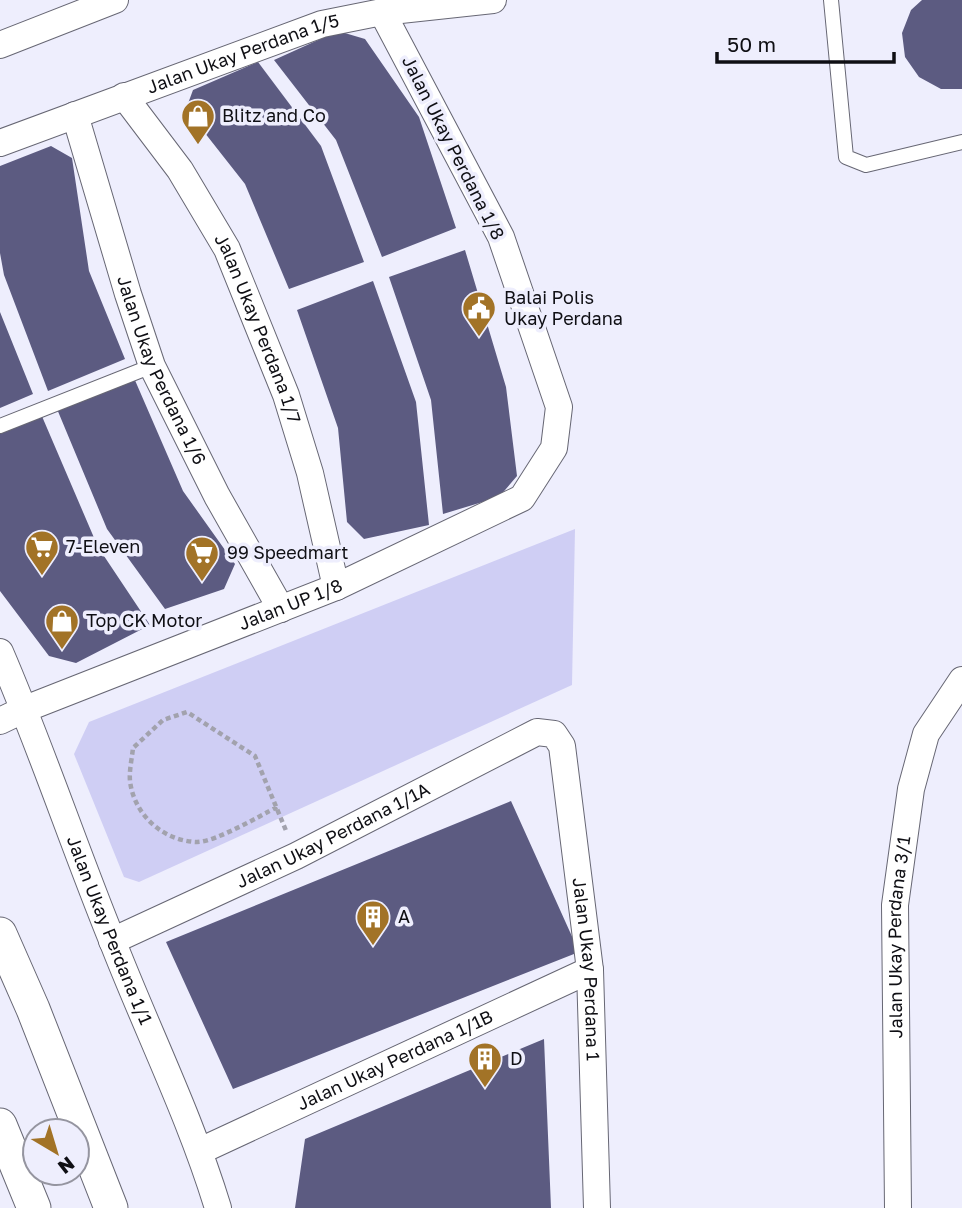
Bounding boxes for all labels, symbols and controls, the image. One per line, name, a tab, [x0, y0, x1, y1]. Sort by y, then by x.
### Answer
street label: Jalan Ukay Perdana 1/5	[144, 9, 341, 98]
scale bar	[717, 21, 894, 65]
text: 50 m	[727, 31, 776, 57]
street label: Jalan Ukay Perdana 1/8	[398, 52, 510, 243]
shop icon: Blitz and Co	[179, 97, 217, 146]
place label: Blitz and Co	[222, 104, 326, 126]
street label: Jalan Ukay Perdana 1/7	[210, 229, 306, 426]
street label: Jalan Ukay Perdana 1/6	[113, 273, 212, 468]
place label: Balai Polis Ukay Perdana	[504, 286, 623, 329]
public building icon: Balai Polis Ukay Perdana	[460, 289, 498, 338]
supermarket icon: 7-Eleven	[23, 528, 61, 577]
supermarket icon: 99 Speedmart	[183, 534, 221, 583]
place label: 7-Eleven	[66, 535, 140, 557]
place label: 99 Speedmart	[227, 541, 349, 563]
street label: Jalan UP 1/8	[235, 574, 346, 634]
shop icon: Top CK Motor	[43, 602, 81, 651]
place label: Top CK Motor	[86, 609, 202, 631]
street label: Jalan Ukay Perdana 1/1A	[233, 777, 433, 892]
street label: Jalan Ukay Perdana 1/1	[63, 833, 158, 1028]
street label: Jalan Ukay Perdana 3/1	[882, 834, 914, 1039]
street label: Jalan Ukay Perdana 1	[569, 876, 605, 1061]
building icon: A	[354, 898, 392, 947]
place label: A	[398, 905, 410, 927]
street label: Jalan Ukay Perdana 1/1B	[293, 1005, 496, 1114]
building icon: D	[466, 1040, 504, 1089]
place label: D	[510, 1047, 523, 1069]
north arrow	[21, 1117, 91, 1187]
text: N	[54, 1152, 80, 1179]

